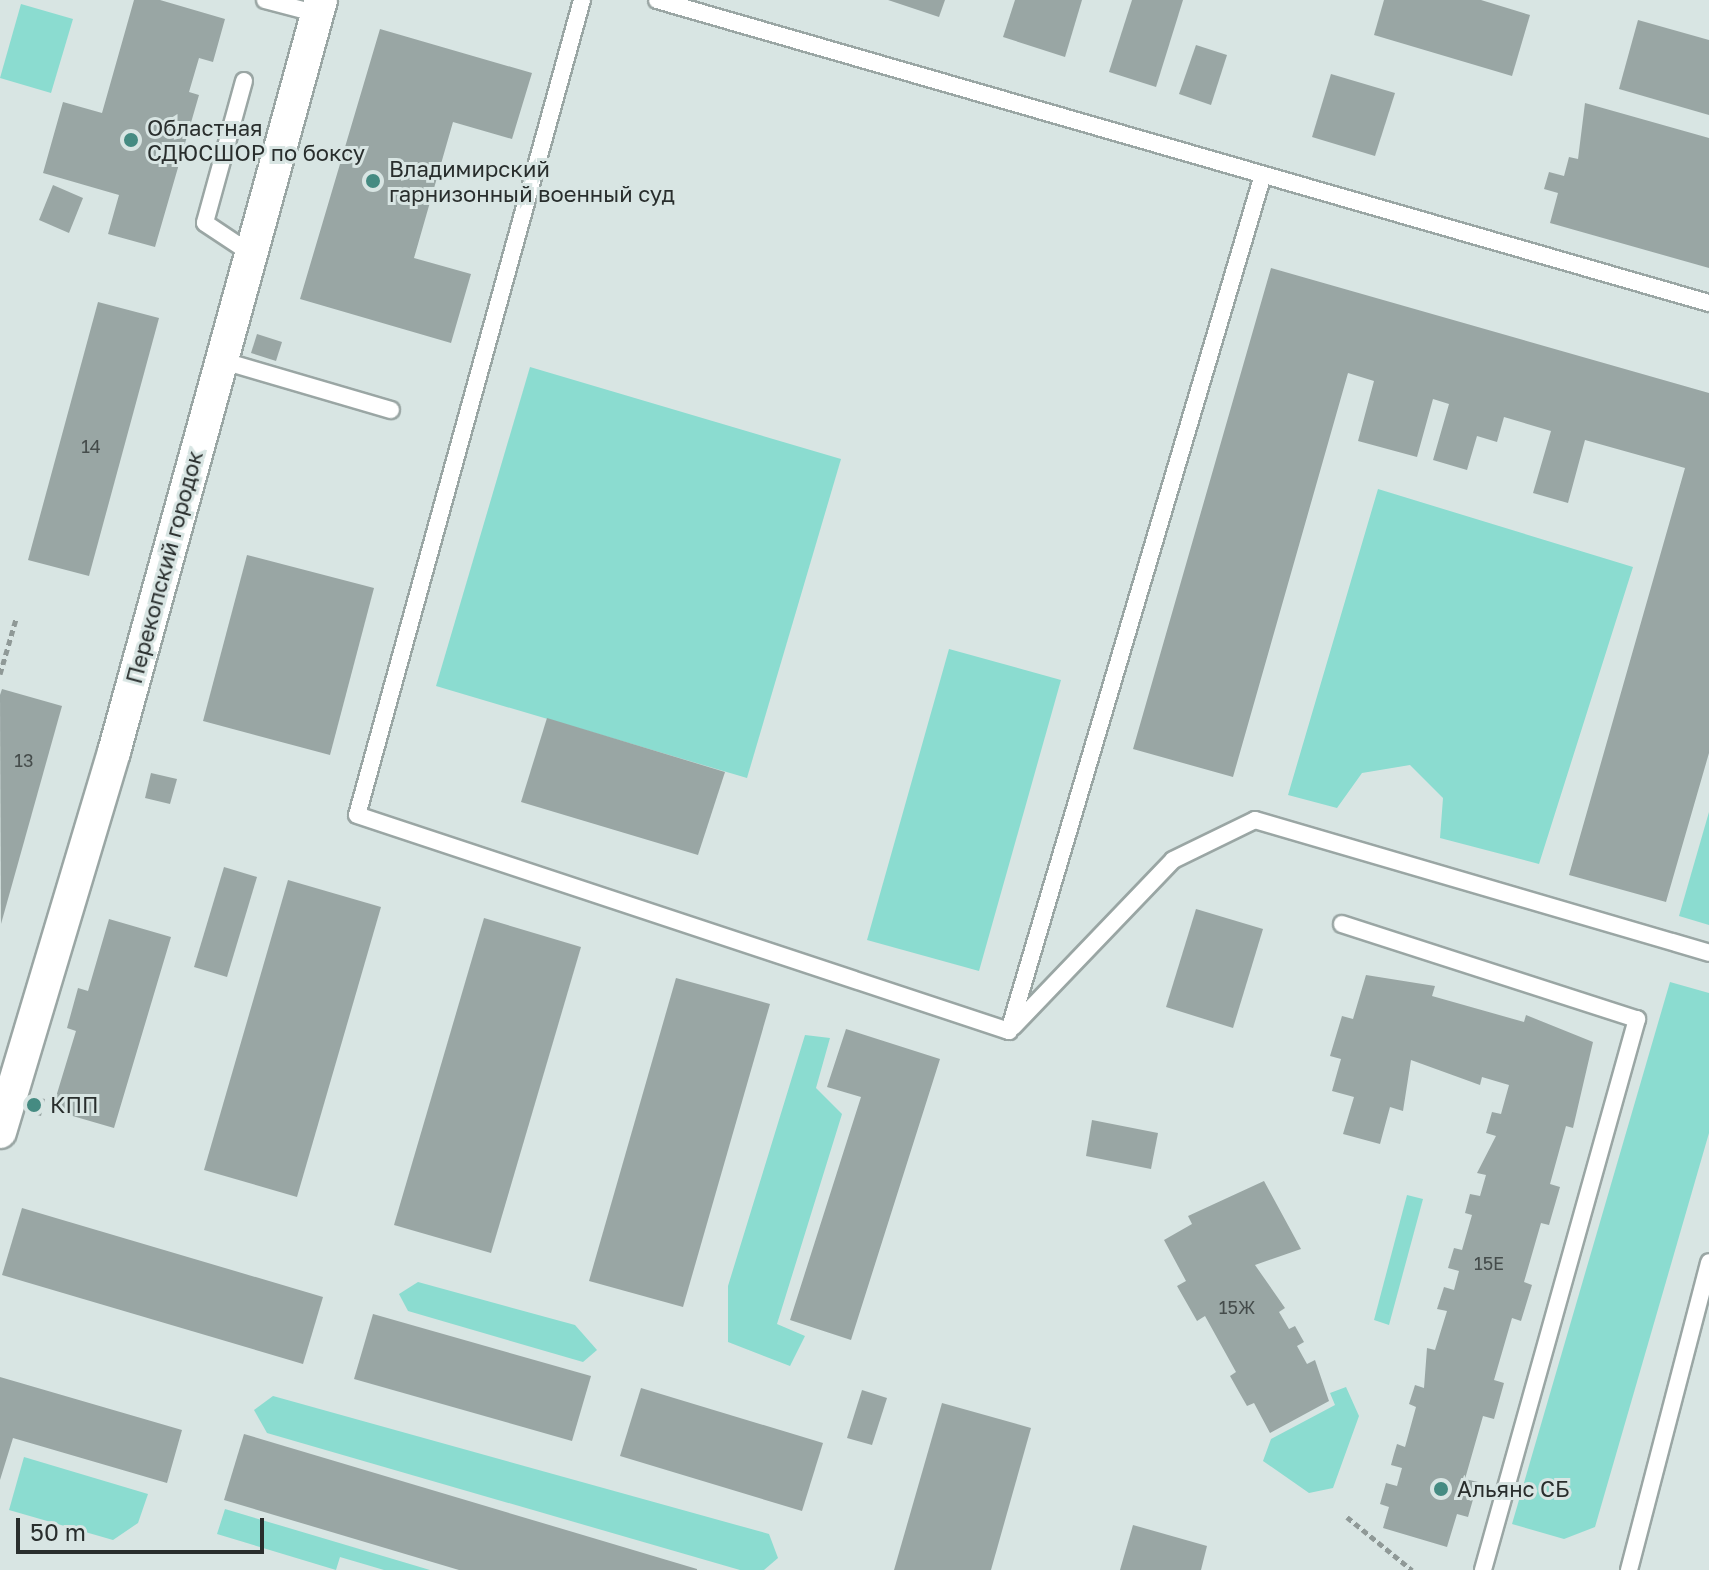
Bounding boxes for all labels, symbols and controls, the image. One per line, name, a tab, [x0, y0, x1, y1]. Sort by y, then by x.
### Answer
place label: Областная СДЮСШОР по боксу	[147, 114, 365, 166]
marker: Областная СДЮСШОР по боксу	[122, 131, 140, 149]
place label: Владимирский гарнизонный военный суд	[389, 155, 675, 206]
marker: Владимирский гарнизонный военный суд	[364, 172, 382, 190]
house number: 14	[81, 435, 101, 457]
street label: Перекопский городок	[120, 448, 208, 686]
house number: 13	[14, 749, 34, 771]
place label: КПП	[50, 1092, 98, 1118]
marker: КПП	[25, 1096, 43, 1114]
house number: 15Е	[1474, 1252, 1504, 1274]
house number: 15Ж	[1219, 1296, 1255, 1318]
place label: Альянс СБ	[1457, 1476, 1570, 1502]
marker: Альянс СБ	[1432, 1480, 1450, 1498]
scale bar	[20, 1502, 268, 1552]
text: 50 m	[30, 1517, 86, 1546]

